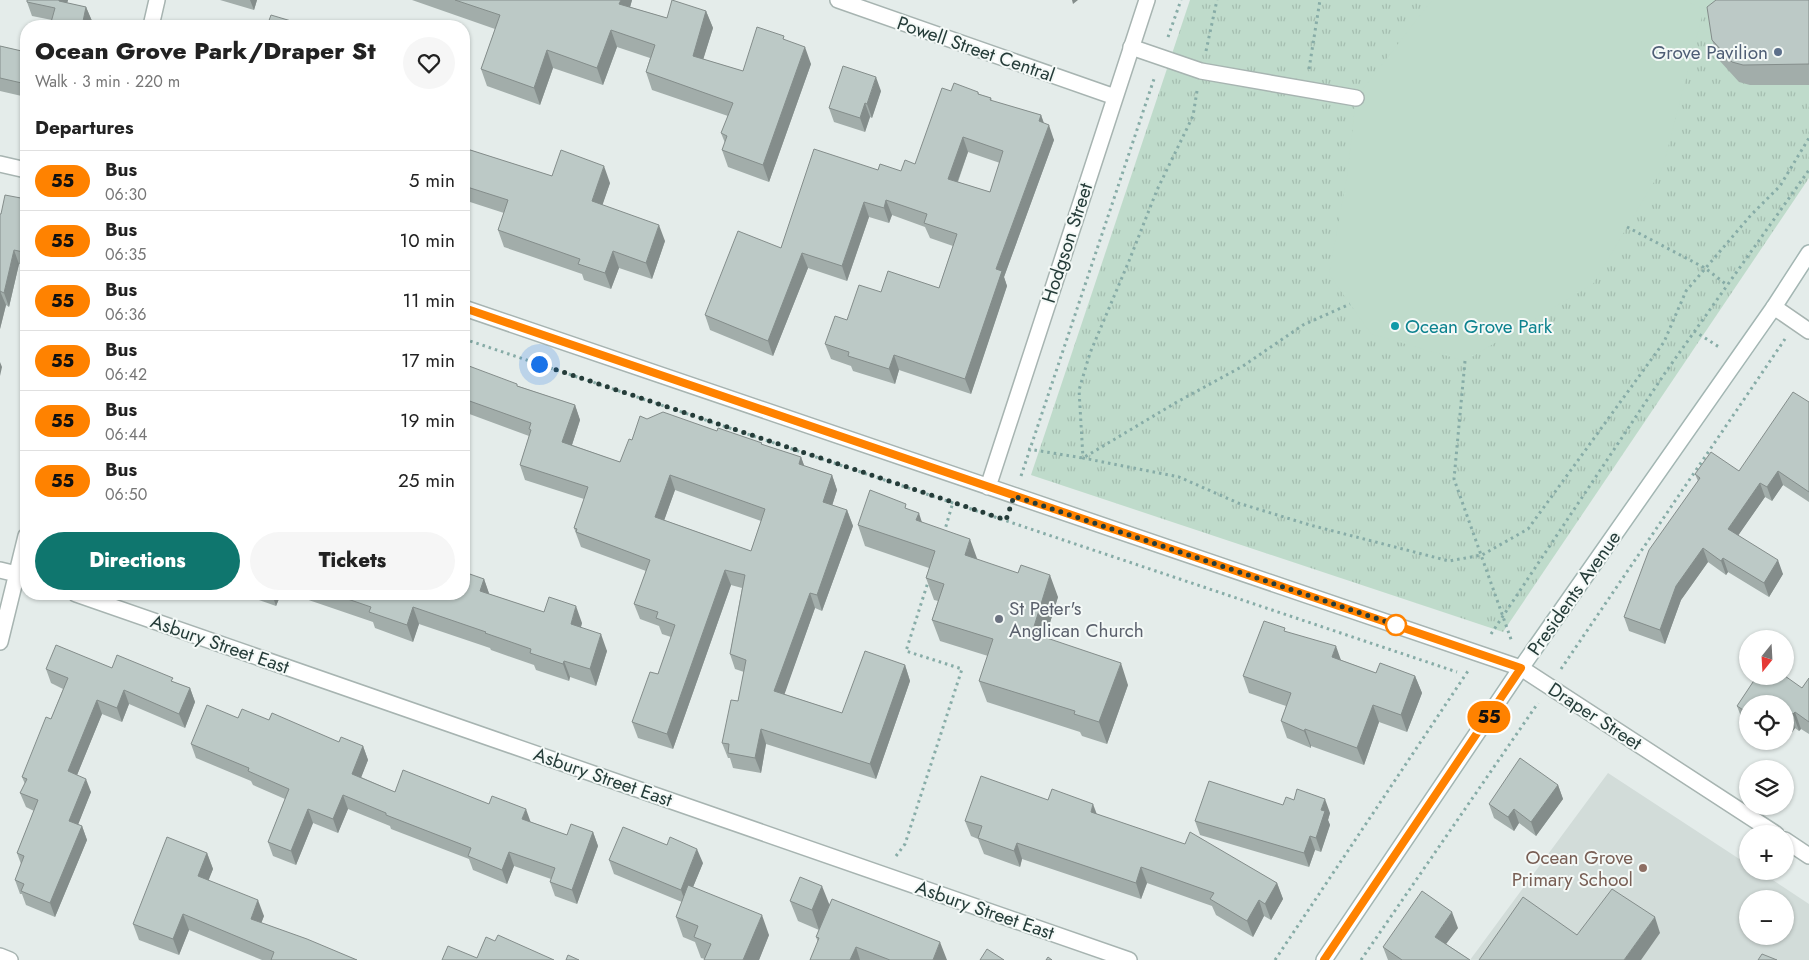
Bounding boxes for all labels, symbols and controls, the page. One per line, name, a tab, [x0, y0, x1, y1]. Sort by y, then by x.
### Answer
street label: Powell Street Central	[894, 9, 1058, 89]
text: Ocean Grove Park/Draper St	[35, 33, 376, 68]
button: heart	[403, 37, 455, 89]
place label: Grove Pavilion	[1652, 39, 1768, 66]
marker: Grove Pavilion	[1772, 46, 1784, 58]
text: Walk · 3 min · 220 m	[35, 70, 180, 93]
text: Departures	[35, 114, 134, 141]
text: Bus	[105, 156, 137, 183]
text: 5 min	[409, 167, 455, 194]
text: 55	[51, 168, 74, 194]
street label: Hodgson Street	[1035, 179, 1099, 306]
text: 06:30	[105, 183, 147, 206]
text: Bus	[105, 216, 137, 243]
text: 10 min	[400, 227, 455, 254]
text: 55	[51, 228, 74, 254]
text: 06:35	[105, 243, 146, 266]
text: Bus	[105, 276, 137, 303]
text: 11 min	[402, 287, 455, 314]
text: 55	[51, 288, 74, 314]
text: 06:36	[105, 303, 147, 326]
place label: Ocean Grove Park	[1405, 313, 1553, 340]
marker: Ocean Grove Park	[1389, 320, 1401, 332]
text: Bus	[105, 336, 137, 363]
text: 17 min	[401, 347, 455, 374]
text: 55	[51, 348, 74, 374]
your location	[527, 352, 552, 377]
text: 06:42	[105, 363, 147, 386]
text: Bus	[105, 396, 137, 423]
text: 19 min	[400, 407, 455, 434]
text: 55	[51, 408, 74, 434]
text: 06:44	[105, 423, 147, 446]
text: Bus	[105, 456, 137, 483]
text: 25 min	[398, 467, 455, 494]
text: 55	[51, 468, 74, 494]
text: 06:50	[105, 483, 147, 506]
street label: Presidents Avenue	[1521, 525, 1627, 661]
button: Directions	[35, 532, 240, 590]
button: Tickets	[250, 532, 455, 590]
place label: St Peter's Anglican Church	[1009, 595, 1144, 644]
street label: Asbury Street East	[147, 608, 293, 681]
marker: St Peter's Anglican Church	[993, 613, 1005, 625]
unlabelled marker	[1385, 614, 1407, 636]
north arrow	[1739, 630, 1794, 685]
map controls	[1739, 630, 1794, 945]
street label: Draper Street	[1543, 676, 1647, 757]
button: locate	[1739, 695, 1794, 750]
line badge: 55	[1466, 701, 1512, 733]
text: 55	[1477, 704, 1501, 730]
street label: Asbury Street East	[530, 741, 676, 814]
button: layers	[1739, 760, 1794, 815]
button: +	[1739, 825, 1794, 880]
place label: Ocean Grove Primary School	[1512, 844, 1633, 893]
marker: Ocean Grove Primary School	[1637, 862, 1649, 874]
street label: Asbury Street East	[912, 874, 1058, 947]
button: −	[1739, 890, 1794, 945]

